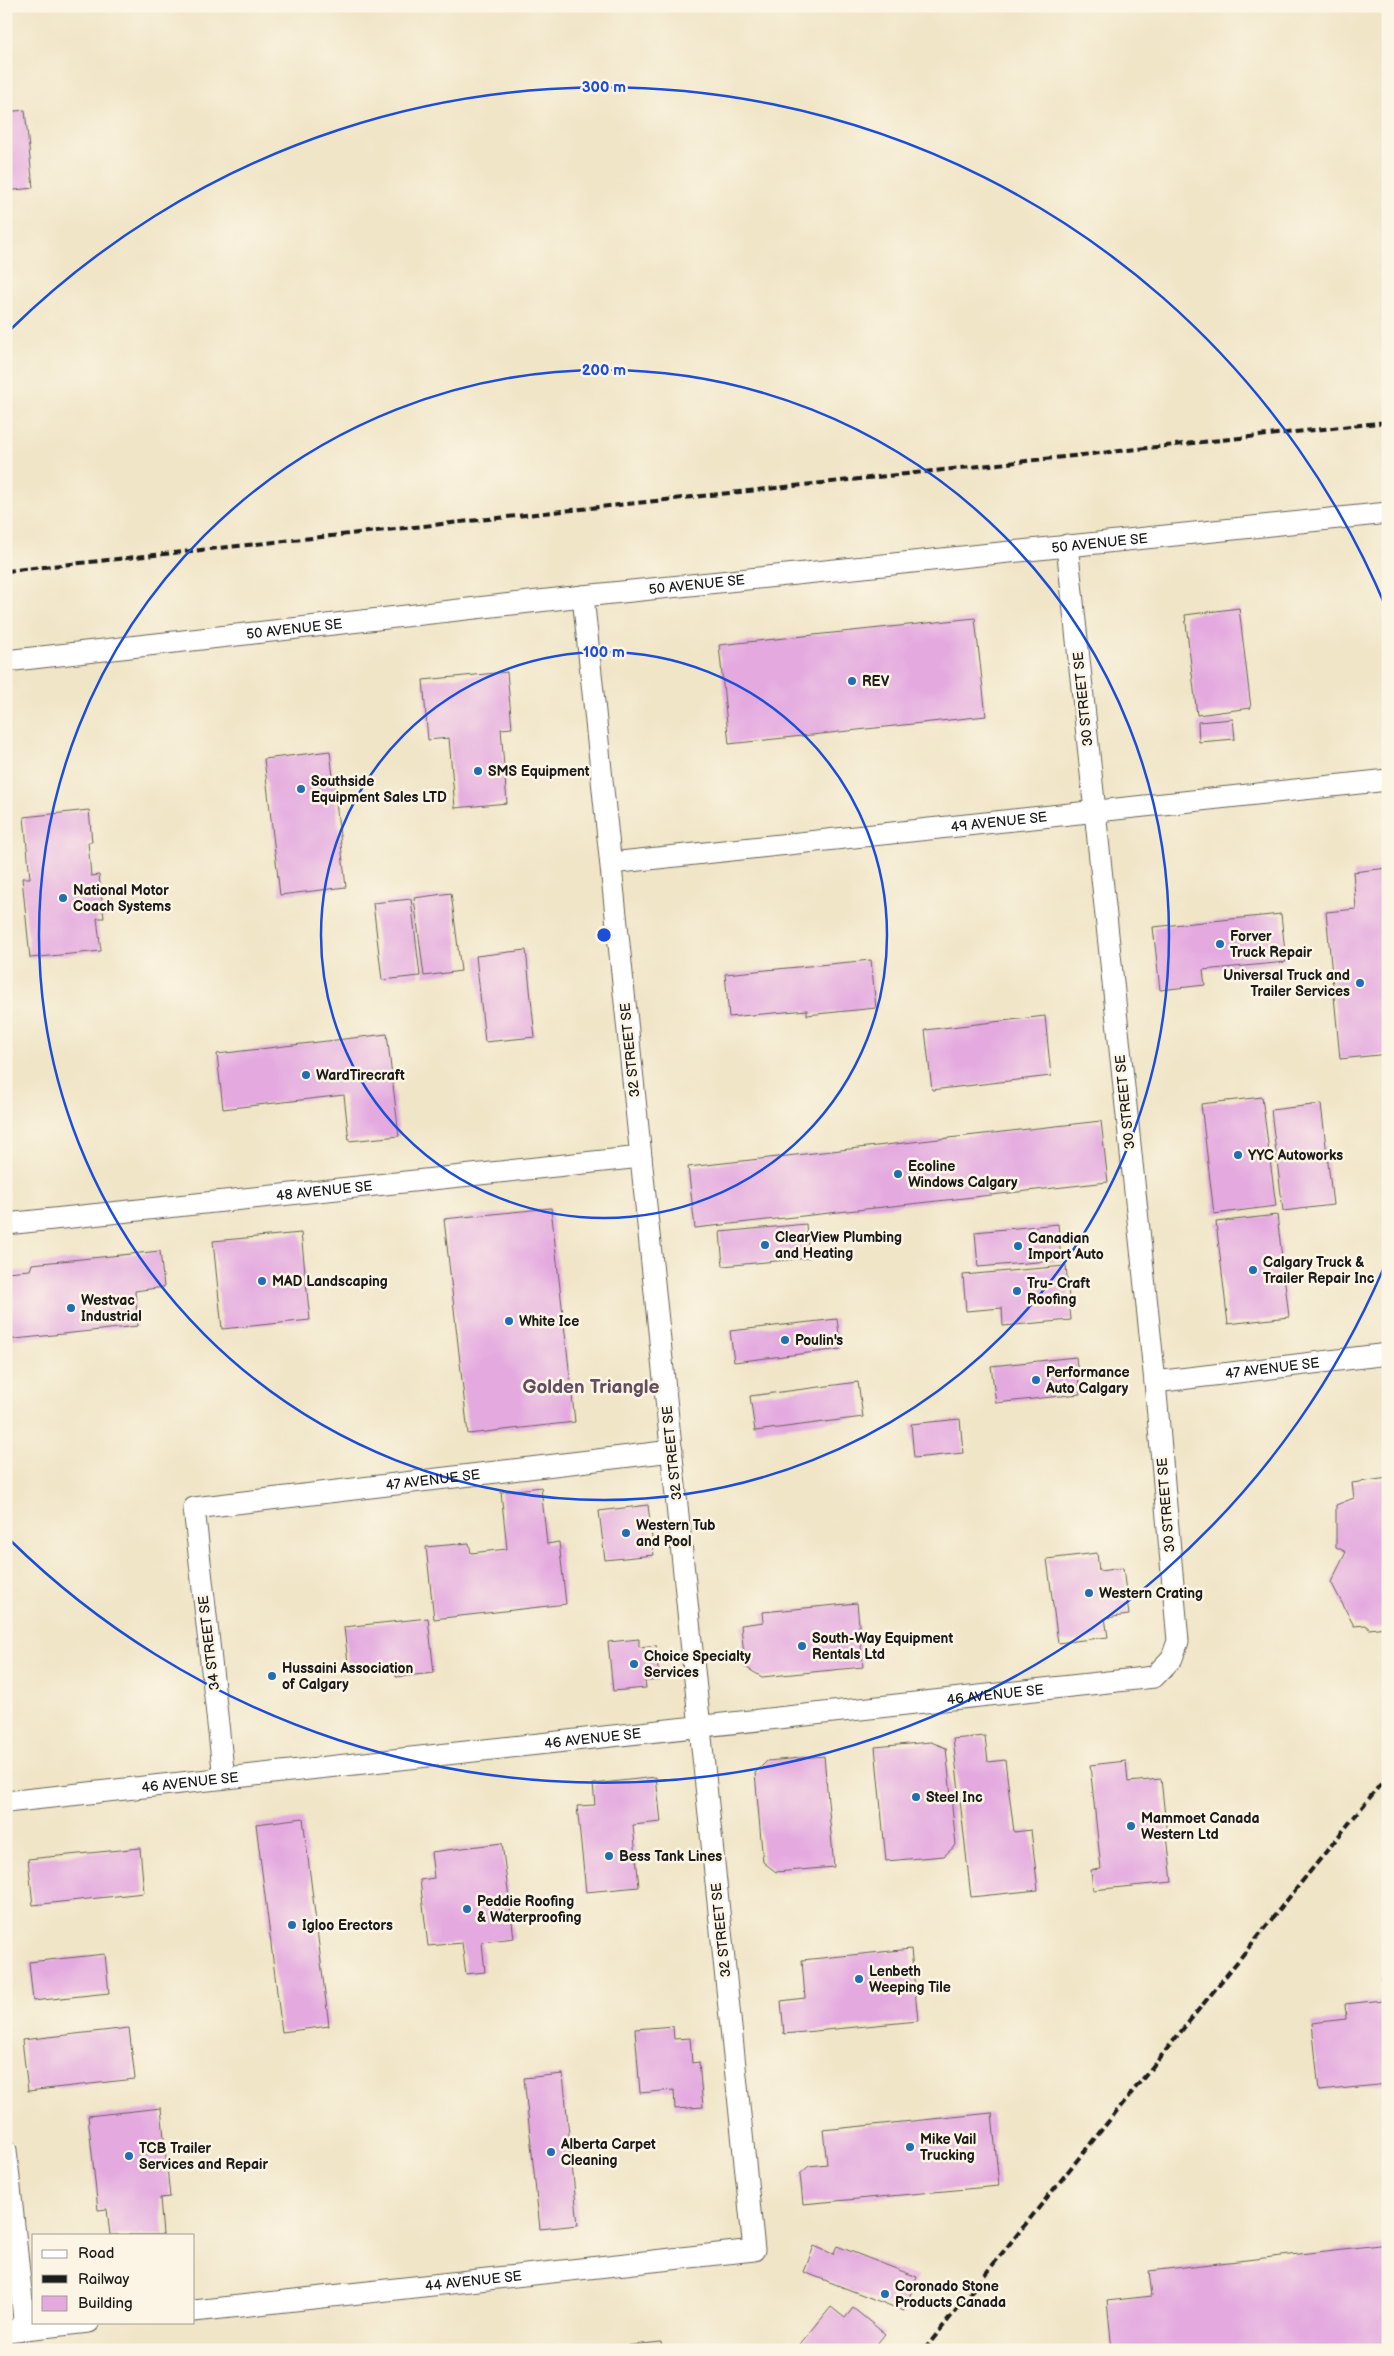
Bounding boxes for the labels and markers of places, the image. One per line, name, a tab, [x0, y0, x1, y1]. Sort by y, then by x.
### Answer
place label: REV	[862, 673, 890, 690]
marker: REV	[846, 675, 858, 687]
place label: SMS Equipment	[488, 763, 590, 780]
marker: SMS Equipment	[472, 765, 484, 777]
place label: Southside Equipment Sales LTD	[311, 773, 447, 806]
marker: Southside Equipment Sales LTD	[295, 783, 307, 795]
place label: National Motor Coach Systems	[73, 882, 171, 915]
marker: National Motor Coach Systems	[57, 892, 69, 904]
centre of rings	[595, 926, 613, 944]
place label: Forver Truck Repair	[1230, 928, 1312, 961]
marker: Forver Truck Repair	[1214, 938, 1226, 950]
place label: Universal Truck and Trailer Services	[1223, 967, 1350, 1000]
marker: Universal Truck and Trailer Services	[1354, 977, 1366, 989]
place label: WardTirecraft	[316, 1067, 405, 1084]
marker: WardTirecraft	[300, 1069, 312, 1081]
place label: YYC Autoworks	[1248, 1147, 1343, 1164]
marker: YYC Autoworks	[1232, 1149, 1244, 1161]
place label: Ecoline Windows Calgary	[908, 1158, 1018, 1191]
marker: Ecoline Windows Calgary	[892, 1168, 904, 1180]
place label: ClearView Plumbing and Heating	[775, 1229, 902, 1262]
place label: Canadian Import Auto	[1028, 1230, 1104, 1263]
marker: ClearView Plumbing and Heating	[759, 1239, 771, 1251]
marker: Canadian Import Auto	[1012, 1240, 1024, 1252]
place label: Calgary Truck & Trailer Repair Inc	[1263, 1254, 1375, 1287]
marker: Calgary Truck & Trailer Repair Inc	[1247, 1264, 1259, 1276]
place label: MAD Landscaping	[272, 1273, 388, 1290]
marker: MAD Landscaping	[256, 1275, 268, 1287]
place label: Tru- Craft Roofing	[1027, 1275, 1090, 1308]
marker: Tru- Craft Roofing	[1011, 1285, 1023, 1297]
place label: Westvac Industrial	[81, 1292, 142, 1325]
marker: Westvac Industrial	[65, 1302, 77, 1314]
place label: White Ice	[519, 1313, 579, 1330]
marker: White Ice	[503, 1315, 515, 1327]
place label: Poulin's	[795, 1332, 843, 1349]
marker: Poulin's	[779, 1334, 791, 1346]
place label: Performance Auto Calgary	[1045, 1364, 1130, 1397]
marker: Performance Auto Calgary	[1030, 1374, 1042, 1386]
place label: Western Tub and Pool	[636, 1517, 716, 1550]
marker: Western Tub and Pool	[620, 1527, 632, 1539]
place label: Western Crating	[1099, 1585, 1203, 1602]
marker: Western Crating	[1083, 1587, 1095, 1599]
place label: South-Way Equipment Rentals Ltd	[812, 1630, 953, 1663]
marker: South-Way Equipment Rentals Ltd	[796, 1640, 808, 1652]
place label: Choice Specialty Services	[644, 1648, 751, 1681]
marker: Choice Specialty Services	[628, 1658, 640, 1670]
place label: Hussaini Association of Calgary	[282, 1660, 414, 1693]
marker: Hussaini Association of Calgary	[266, 1670, 278, 1682]
place label: Steel Inc	[926, 1789, 983, 1806]
marker: Steel Inc	[910, 1791, 922, 1803]
place label: Mammoet Canada Western Ltd	[1141, 1810, 1260, 1843]
marker: Mammoet Canada Western Ltd	[1125, 1820, 1137, 1832]
place label: Bess Tank Lines	[619, 1848, 722, 1865]
marker: Bess Tank Lines	[603, 1850, 615, 1862]
place label: Peddie Roofing & Waterproofing	[477, 1893, 582, 1926]
marker: Peddie Roofing & Waterproofing	[461, 1903, 473, 1915]
place label: Igloo Erectors	[302, 1917, 393, 1934]
marker: Igloo Erectors	[286, 1919, 298, 1931]
place label: Lenbeth Weeping Tile	[869, 1963, 951, 1996]
marker: Lenbeth Weeping Tile	[853, 1973, 865, 1985]
place label: Mike Vail Trucking	[920, 2131, 976, 2164]
place label: Alberta Carpet Cleaning	[560, 2136, 656, 2169]
place label: TCB Trailer Services and Repair	[139, 2140, 269, 2173]
marker: Mike Vail Trucking	[904, 2141, 916, 2153]
marker: Alberta Carpet Cleaning	[545, 2146, 557, 2158]
marker: TCB Trailer Services and Repair	[123, 2150, 135, 2162]
place label: Coronado Stone Products Canada	[895, 2278, 1006, 2311]
marker: Coronado Stone Products Canada	[879, 2288, 891, 2300]

